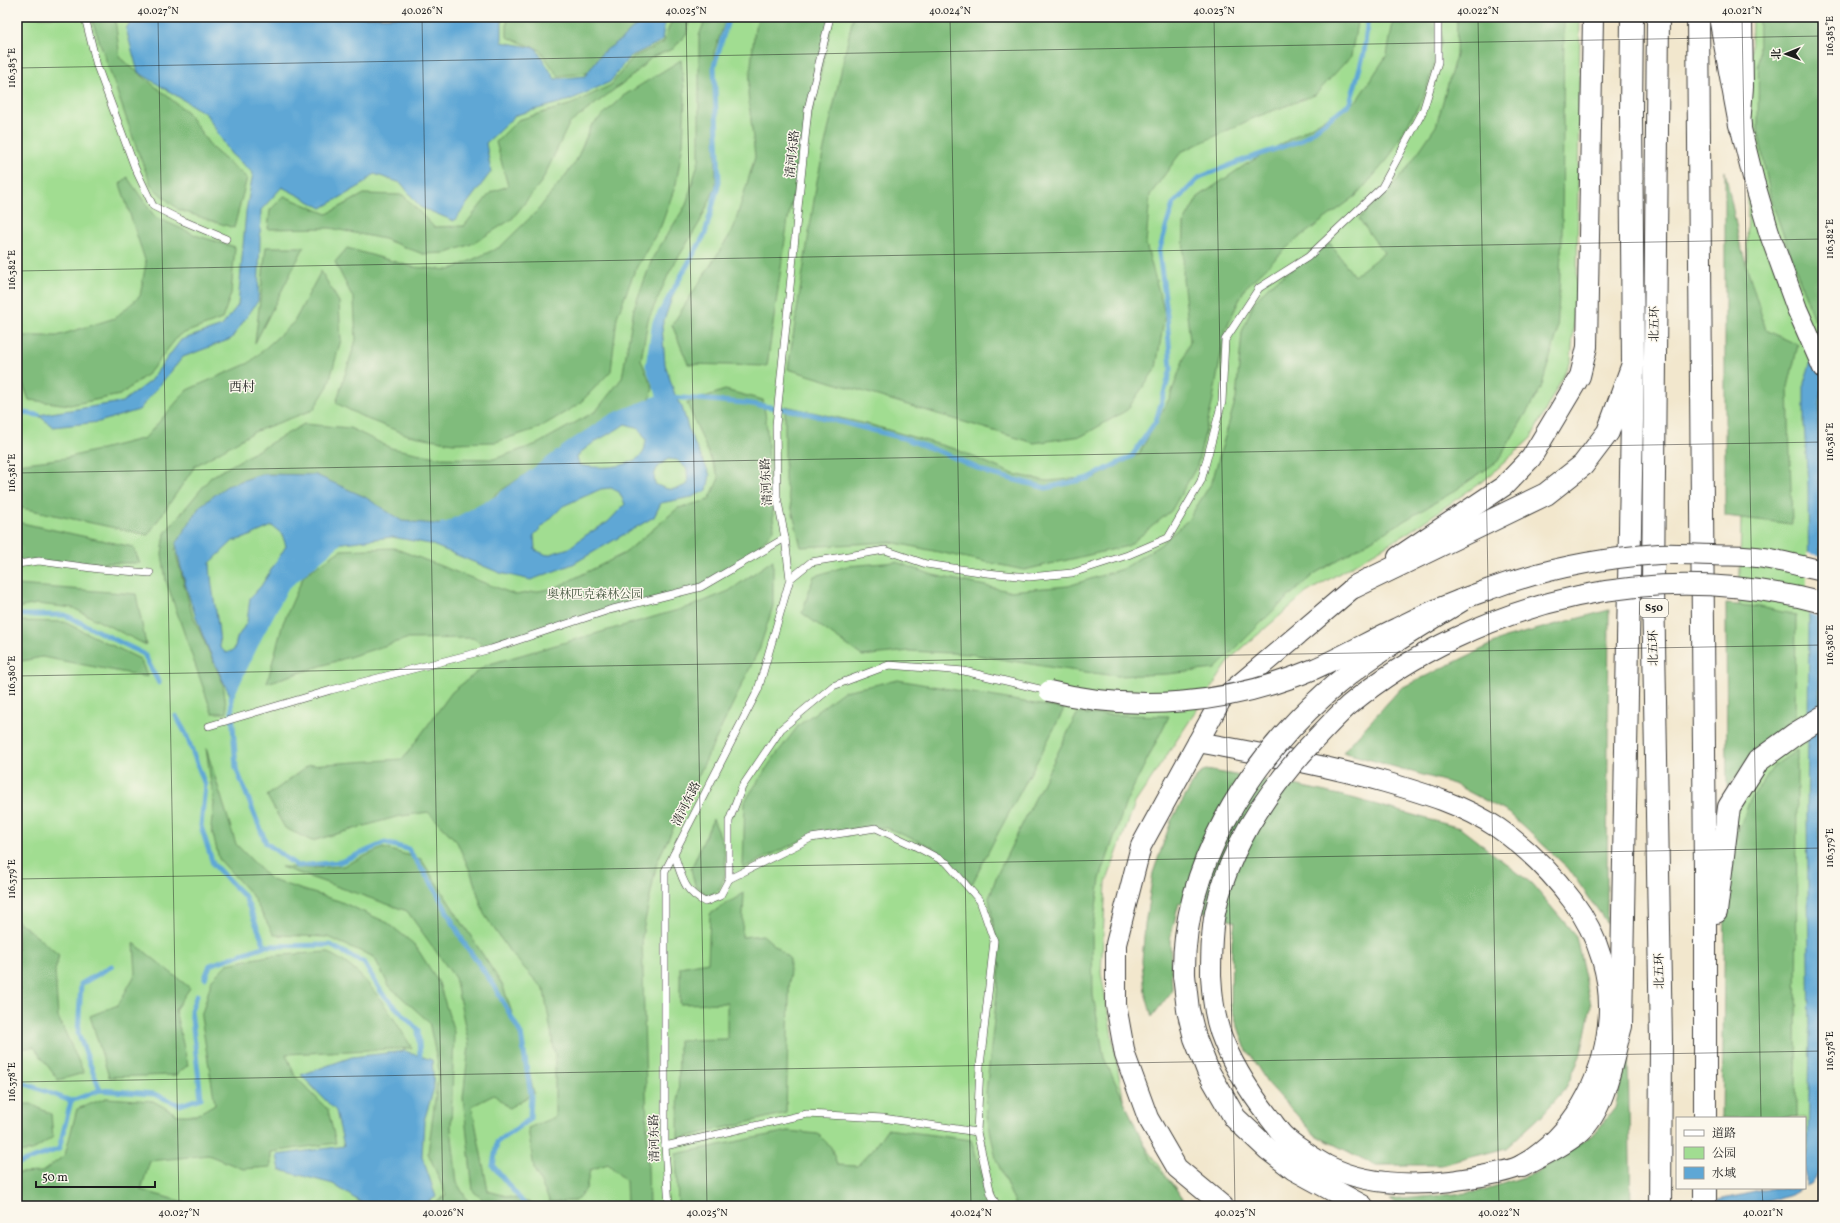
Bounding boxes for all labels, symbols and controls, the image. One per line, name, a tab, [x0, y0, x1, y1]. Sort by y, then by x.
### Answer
text: 40.027°N	[137, 4, 179, 18]
text: 40.026°N	[401, 4, 443, 18]
text: 40.025°N	[665, 4, 707, 18]
text: 40.024°N	[929, 4, 972, 18]
text: 40.023°N	[1193, 4, 1235, 18]
text: 40.022°N	[1457, 4, 1500, 18]
text: 40.021°N	[1722, 4, 1763, 18]
text: 116.383°E	[1823, 16, 1837, 56]
north arrow	[1766, 34, 1806, 74]
text: 116.383°E	[5, 48, 19, 88]
text: 北	[1770, 49, 1785, 60]
street label: 清河东路	[783, 129, 803, 179]
text: 116.382°E	[1823, 219, 1837, 259]
text: 116.382°E	[5, 250, 19, 290]
street label: 北五环	[1647, 306, 1663, 342]
district label: 西村	[229, 379, 255, 397]
text: 116.381°E	[1823, 423, 1837, 461]
text: 116.381°E	[5, 454, 19, 492]
street label: 清河东路	[758, 458, 776, 506]
park label: 奥林匹克森林公园	[547, 587, 643, 603]
road number: S50	[1640, 599, 1668, 617]
text: 116.380°E	[1823, 625, 1837, 665]
street label: 北五环	[1646, 630, 1662, 666]
text: 116.380°E	[5, 656, 19, 696]
street label: 清河东路	[669, 779, 705, 829]
text: 116.379°E	[1823, 828, 1837, 868]
text: 116.379°E	[5, 859, 19, 899]
street label: 北五环	[1652, 953, 1668, 989]
text: 116.378°E	[1823, 1031, 1837, 1071]
text: 116.378°E	[5, 1062, 19, 1102]
street label: 清河东路	[647, 1114, 663, 1162]
legend	[1676, 1117, 1806, 1189]
text: 道路	[1712, 1126, 1736, 1142]
text: 公园	[1712, 1146, 1736, 1162]
scale bar	[36, 1163, 155, 1189]
text: 水域	[1712, 1166, 1736, 1182]
text: 50 m	[42, 1170, 68, 1186]
text: 40.027°N	[158, 1206, 200, 1220]
text: 40.026°N	[422, 1206, 464, 1220]
text: 40.025°N	[686, 1206, 728, 1220]
text: 40.024°N	[950, 1206, 993, 1220]
text: 40.023°N	[1214, 1206, 1256, 1220]
text: 40.022°N	[1478, 1206, 1521, 1220]
text: 40.021°N	[1743, 1206, 1784, 1220]

